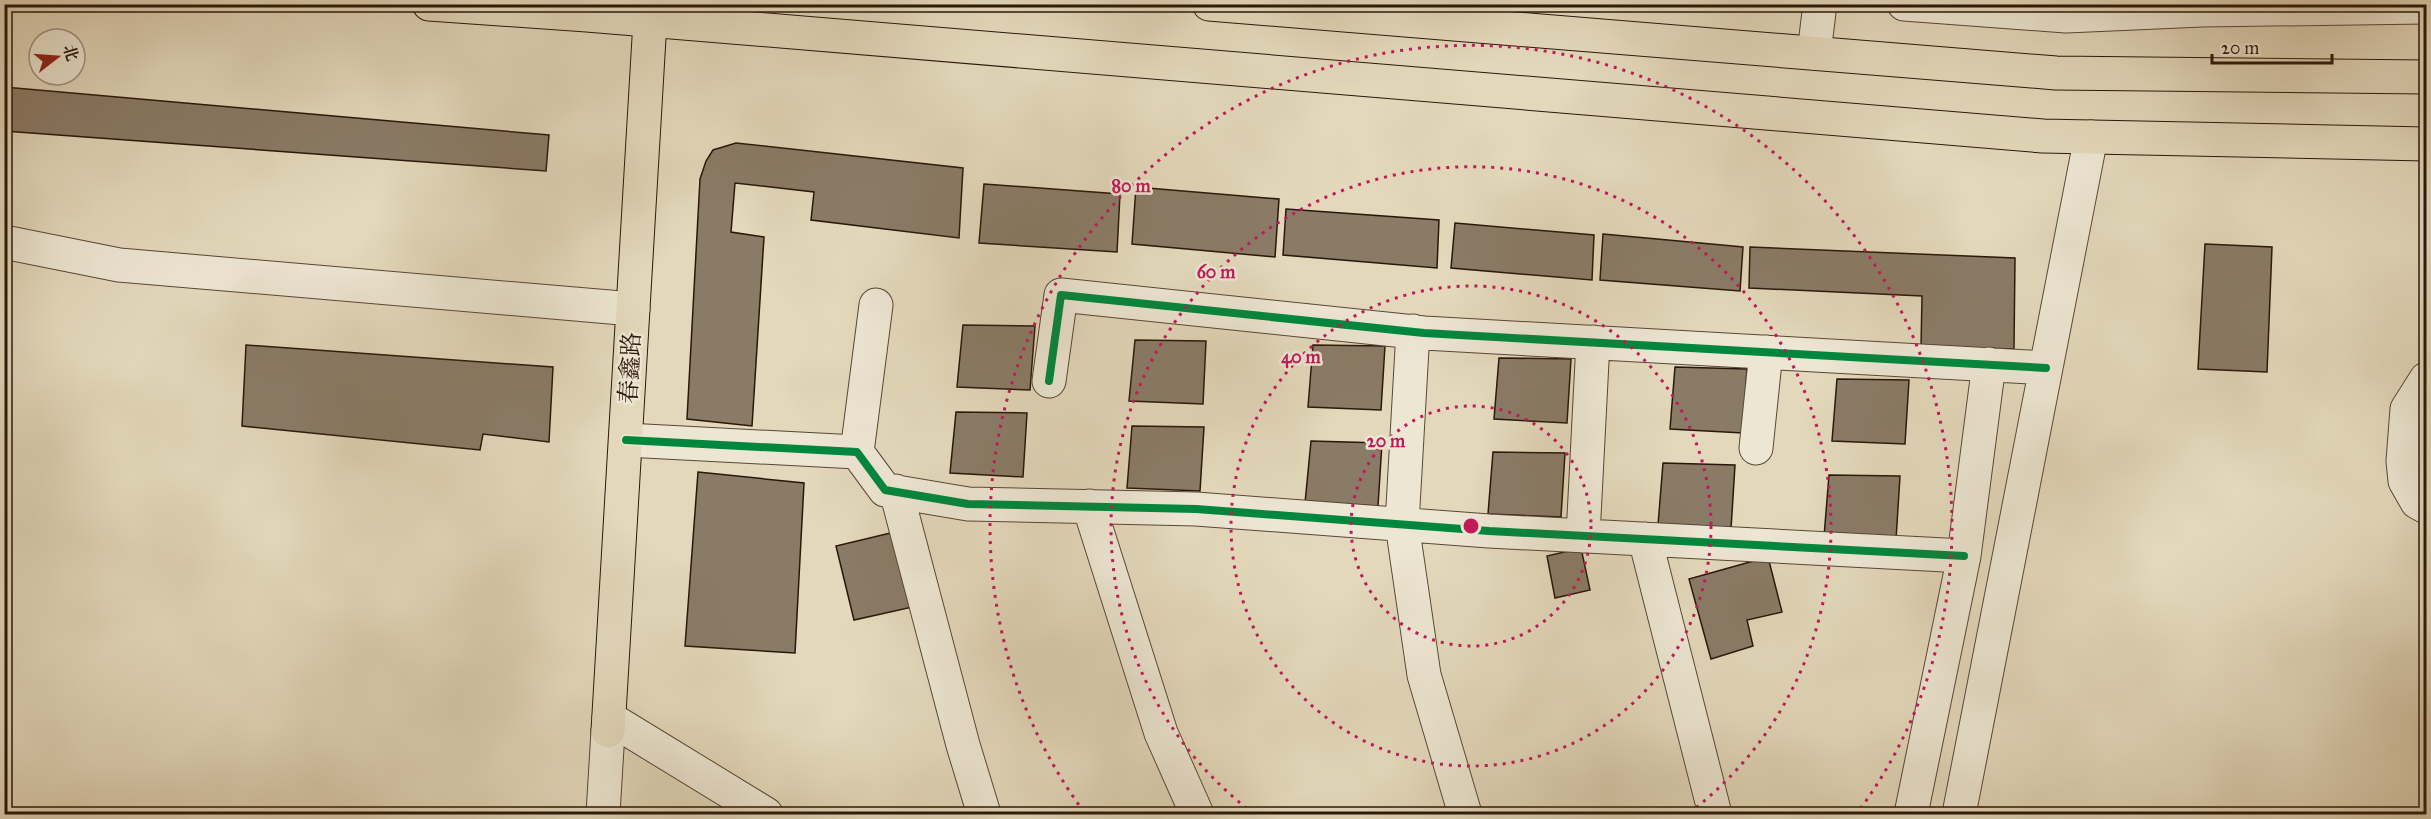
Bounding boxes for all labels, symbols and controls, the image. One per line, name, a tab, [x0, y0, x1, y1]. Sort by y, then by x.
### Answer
north arrow	[27, 27, 87, 87]
scale bar	[2212, 27, 2332, 65]
text: 20 m	[2221, 37, 2259, 59]
text: 北	[59, 42, 82, 63]
text: 80 m	[1111, 175, 1151, 197]
text: 60 m	[1197, 261, 1236, 283]
street label: 春鑫路	[613, 331, 647, 405]
text: 40 m	[1281, 346, 1322, 369]
text: 20 m	[1367, 430, 1406, 452]
centre of rings	[1461, 516, 1481, 536]

